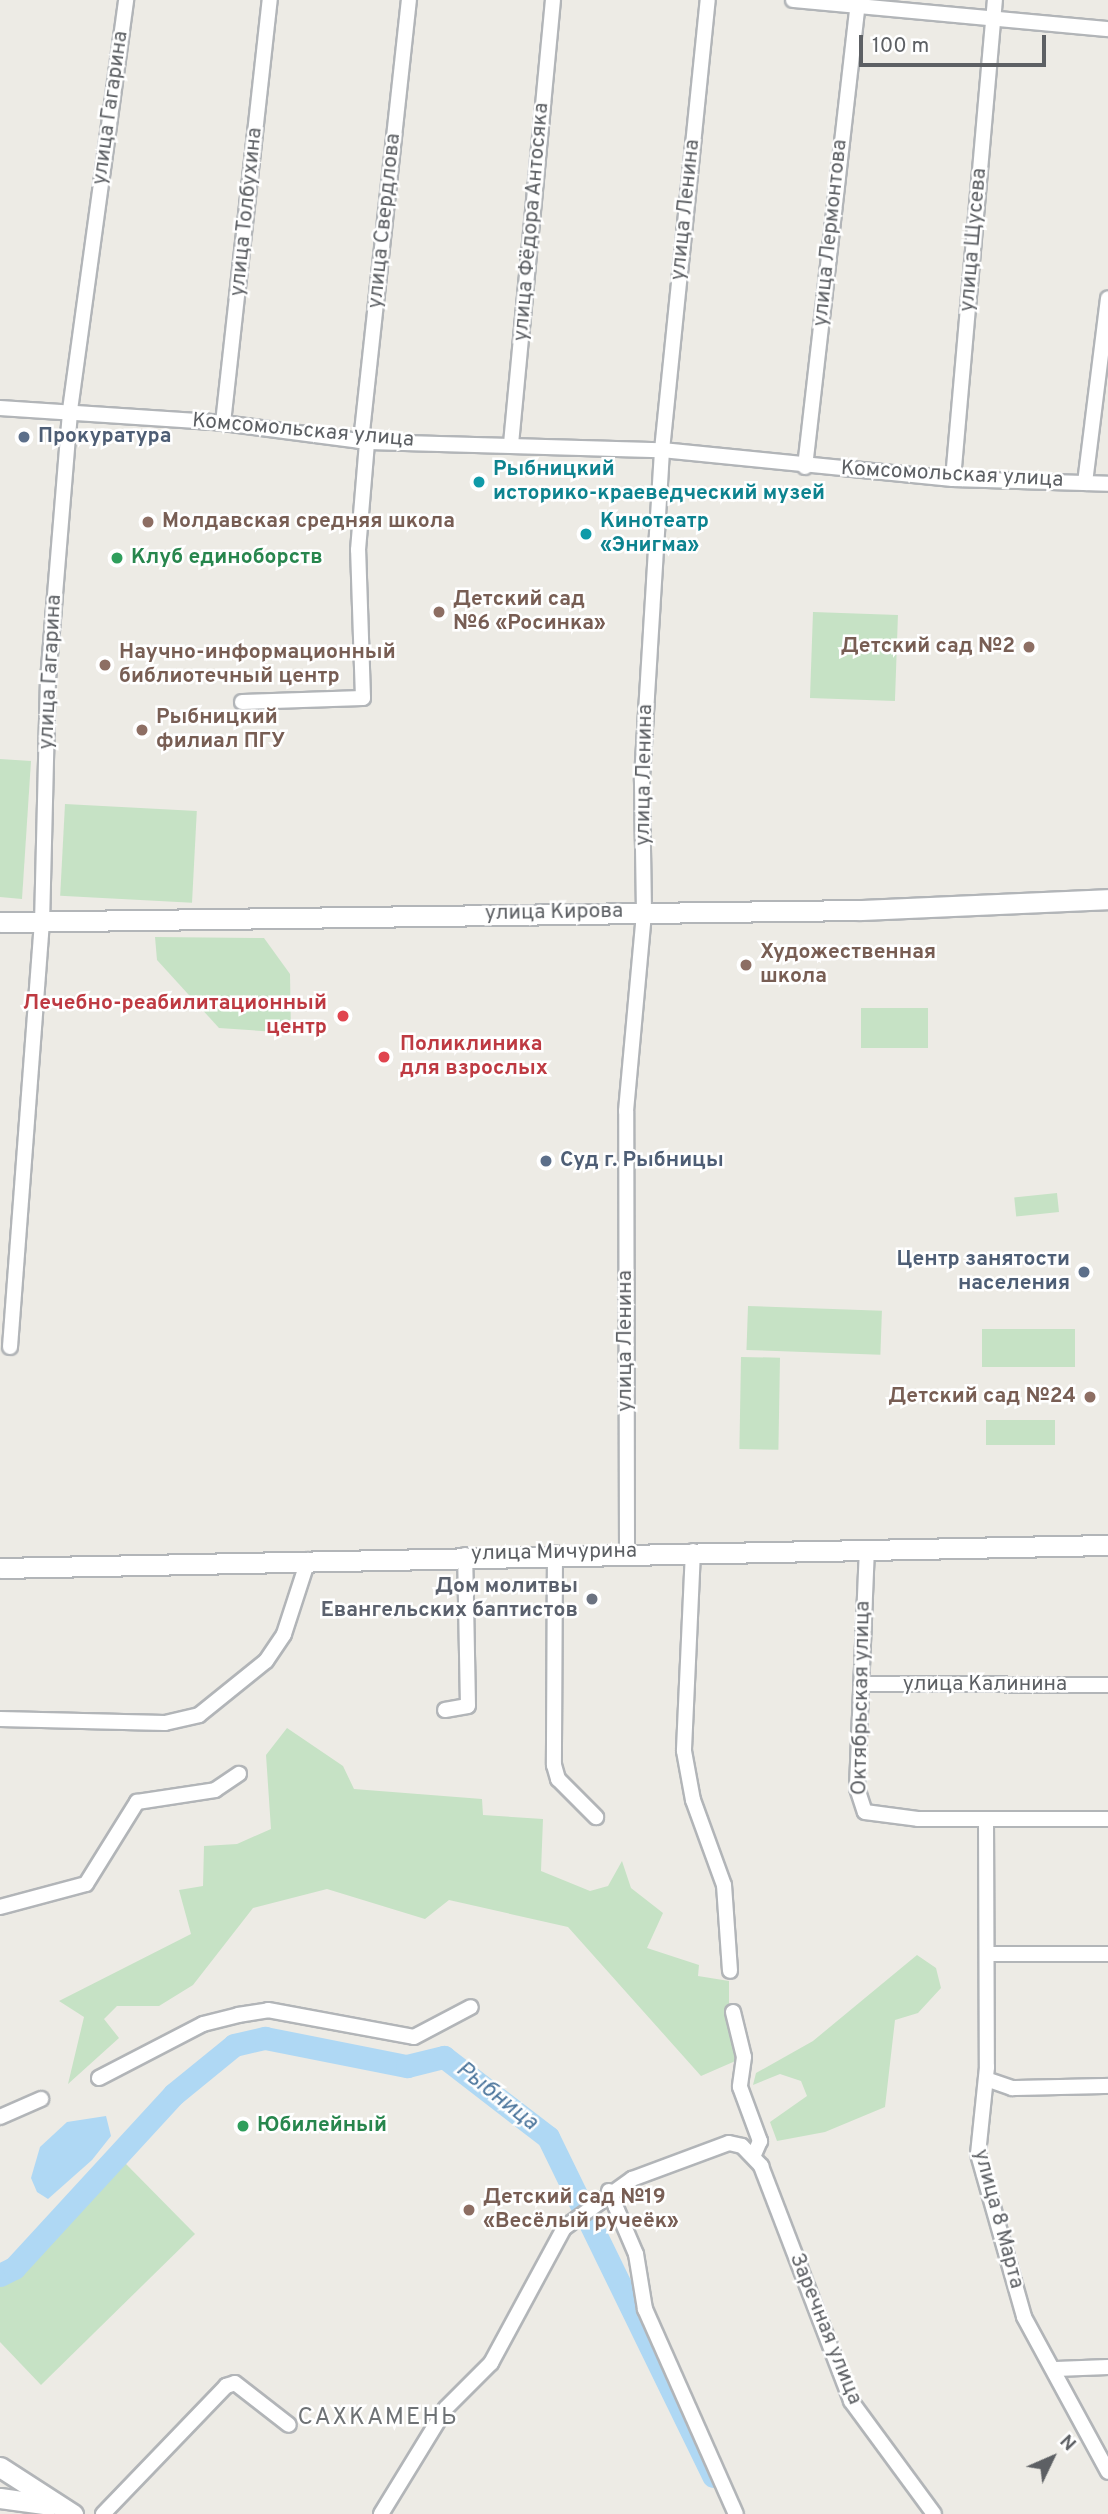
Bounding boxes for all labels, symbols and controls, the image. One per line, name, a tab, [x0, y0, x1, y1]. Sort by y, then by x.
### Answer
scale bar	[863, 21, 1050, 65]
street label: улица Гагарина	[88, 29, 134, 187]
text: 100 m	[872, 33, 929, 60]
street label: улица Фёдора Антосяка	[509, 101, 555, 343]
street label: улица Толбухина	[226, 126, 268, 298]
street label: улица Свердлова	[363, 132, 407, 310]
street label: улица Ленина	[666, 138, 706, 282]
street label: улица Лермонтова	[809, 138, 853, 328]
street label: улица Щусева	[955, 167, 993, 313]
street label: Комсомольская улица	[191, 409, 415, 453]
place label: Прокуратура	[38, 424, 171, 450]
marker: Прокуратура	[16, 429, 32, 445]
place label: Рыбницкий историко-краеведческий музей	[493, 457, 825, 507]
street label: Комсомольская улица	[840, 457, 1064, 493]
marker: Рыбницкий историко-краеведческий музей	[471, 474, 487, 490]
place label: Молдавская средняя школа	[162, 509, 455, 535]
place label: Кинотеатр «Энигма»	[600, 509, 709, 559]
marker: Молдавская средняя школа	[140, 514, 156, 530]
marker: Кинотеатр «Энигма»	[578, 526, 594, 542]
place label: Клуб единоборств	[131, 545, 323, 571]
marker: Клуб единоборств	[109, 550, 125, 566]
place label: Детский сад №6 «Росинка»	[453, 587, 606, 637]
street label: улица Гагарина	[34, 594, 68, 750]
marker: Детский сад №6 «Росинка»	[431, 604, 447, 620]
place label: Детский сад №2	[841, 634, 1015, 660]
marker: Детский сад №2	[1021, 639, 1037, 655]
place label: Научно-информационный библиотечный центр	[119, 640, 396, 690]
marker: Научно-информационный библиотечный центр	[97, 657, 113, 673]
street label: улица Ленина	[631, 704, 659, 846]
place label: Рыбницкий филиал ПГУ	[156, 705, 285, 755]
marker: Рыбницкий филиал ПГУ	[134, 722, 150, 738]
street label: улица Кирова	[485, 899, 623, 927]
place label: Художественная школа	[760, 940, 936, 990]
marker: Художественная школа	[738, 957, 754, 973]
place label: Лечебно-реабилитационный центр	[23, 991, 327, 1041]
marker: Лечебно-реабилитационный центр	[333, 1006, 353, 1026]
place label: Поликлиника для взрослых	[400, 1032, 548, 1082]
marker: Поликлиника для взрослых	[374, 1047, 394, 1067]
place label: Суд г. Рыбницы	[560, 1148, 724, 1174]
marker: Суд г. Рыбницы	[538, 1153, 554, 1169]
place label: Центр занятости населения	[897, 1247, 1070, 1297]
marker: Центр занятости населения	[1076, 1264, 1092, 1280]
street label: улица Ленина	[613, 1270, 639, 1412]
place label: Детский сад №24	[888, 1384, 1076, 1410]
marker: Детский сад №24	[1082, 1389, 1098, 1405]
street label: улица Мичурина	[471, 1539, 637, 1567]
place label: Дом молитвы Евангельских баптистов	[321, 1574, 578, 1624]
marker: Дом молитвы Евангельских баптистов	[584, 1591, 600, 1607]
street label: Октябрьская улица	[848, 1601, 876, 1795]
street label: улица Калинина	[903, 1672, 1067, 1698]
water label: Рыбница	[450, 2056, 542, 2138]
place label: Юбилейный	[257, 2113, 387, 2139]
marker: Юбилейный	[235, 2118, 251, 2134]
street label: улица 8 Марта	[967, 2147, 1029, 2291]
place label: Детский сад №19 «Весёлый ручеёк»	[483, 2185, 679, 2235]
marker: Детский сад №19 «Весёлый ручеёк»	[461, 2202, 477, 2218]
street label: Заречная улица	[783, 2250, 867, 2408]
district label: САХКАМЕНЬ	[299, 2405, 457, 2433]
north arrow	[1017, 2423, 1087, 2493]
text: N	[1054, 2430, 1080, 2457]

